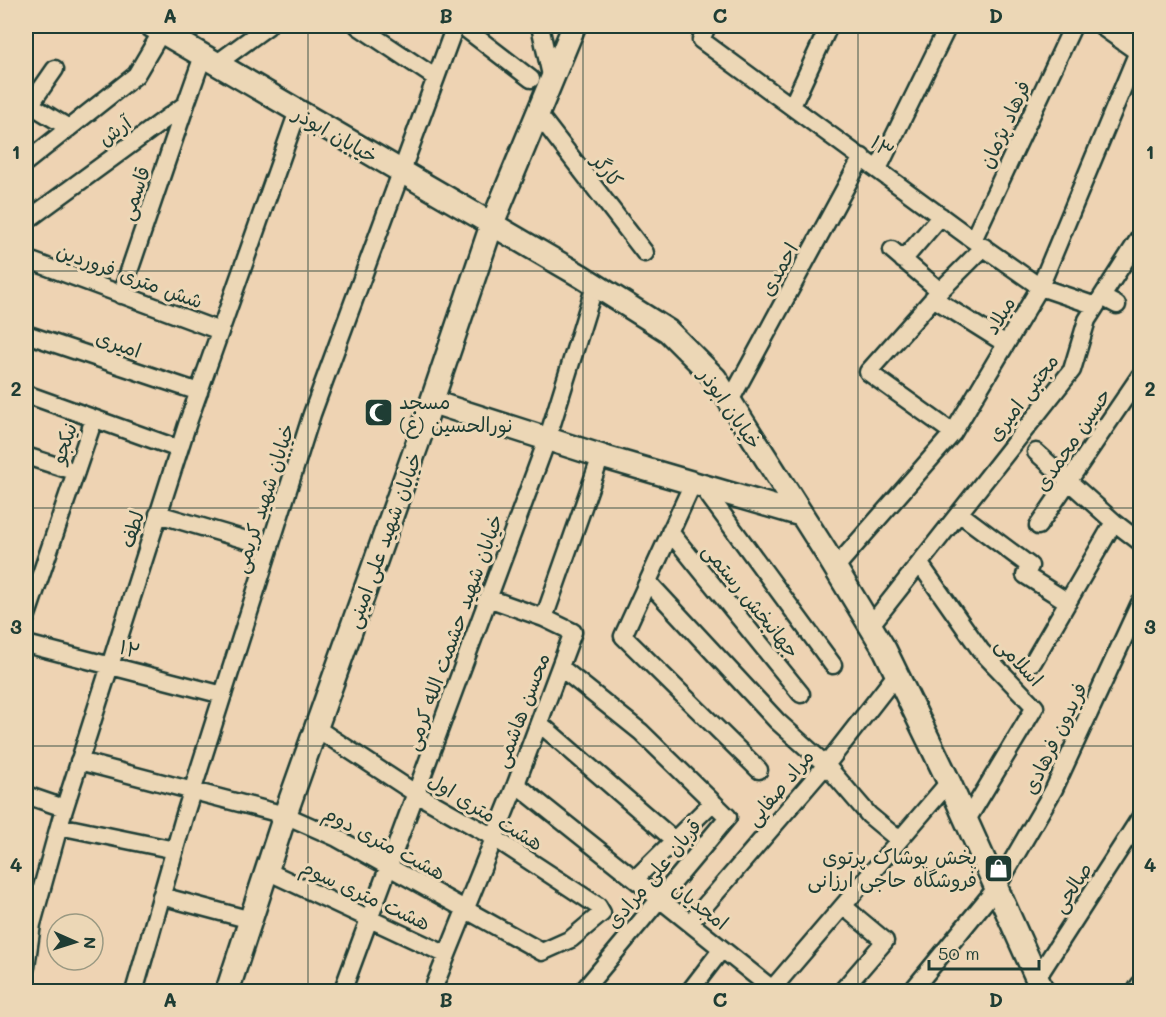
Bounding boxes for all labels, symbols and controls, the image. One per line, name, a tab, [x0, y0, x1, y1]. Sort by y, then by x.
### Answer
text: A	[163, 2, 177, 28]
text: B	[439, 2, 453, 28]
text: C	[713, 2, 728, 28]
text: D	[989, 2, 1003, 28]
street label: فرهاد پژمان	[972, 76, 1037, 173]
street label: خیابان ابوذر	[288, 98, 383, 169]
street label: آرش	[92, 109, 137, 151]
street label: ۱۳	[866, 129, 900, 163]
text: 1	[12, 138, 20, 164]
text: 1	[1146, 138, 1154, 164]
street label: کارگر	[585, 146, 629, 192]
street label: قاسمی	[113, 163, 156, 224]
street label: شش متری فروردین	[53, 237, 207, 313]
street label: احمدی	[753, 238, 803, 300]
street label: میلاد	[978, 291, 1020, 339]
street label: امیری	[93, 323, 145, 363]
street label: مجتبی امیری	[981, 348, 1064, 447]
street label: خیابان ابوذر	[693, 361, 768, 454]
text: 2	[10, 375, 22, 401]
text: 2	[1144, 375, 1156, 401]
street label: حسین محمدی	[1028, 382, 1116, 496]
place label: مسجد نورالحسین (ع)	[399, 388, 514, 439]
mosque icon: مسجد نورالحسین (ع)	[362, 397, 394, 429]
street label: نیکجو	[43, 419, 82, 469]
street label: خیابان شهید کریمی	[227, 420, 300, 576]
street label: خیابان شهید علی امینی	[339, 448, 428, 632]
street label: لطف	[113, 507, 149, 551]
street label: خیابان شهید حشمت الله کرمی	[398, 510, 509, 754]
street label: جهانبخش رستمی	[697, 537, 806, 663]
text: 3	[10, 613, 22, 639]
text: 3	[1144, 613, 1156, 639]
street label: اسلامی	[990, 631, 1049, 692]
street label: ۱۲	[117, 633, 143, 663]
street label: محسن هاشمی	[487, 649, 556, 771]
street label: فریدون فرهادی	[1016, 678, 1092, 798]
street label: مراد صفایی	[739, 743, 819, 831]
street label: هشت متری اول	[424, 766, 548, 856]
street label: هشت متری دوم	[318, 799, 451, 889]
street label: قربان علی مرادی	[600, 813, 707, 934]
place label: پخش پوشاک پرتوی فروشگاه حاجی ارزانی	[807, 843, 977, 893]
text: 4	[10, 851, 23, 877]
text: 4	[1144, 851, 1157, 877]
shop icon: پخش پوشاک پرتوی فروشگاه حاجی ارزانی	[982, 852, 1014, 884]
street label: هشت متری سوم	[295, 853, 435, 939]
street label: صالحی	[1045, 857, 1098, 918]
street label: امجدیان	[668, 875, 734, 935]
north arrow	[45, 912, 105, 972]
scale bar	[929, 933, 1038, 971]
text: N	[80, 936, 101, 949]
text: 50 m	[938, 941, 980, 965]
text: A	[163, 986, 177, 1012]
text: B	[439, 986, 453, 1012]
text: C	[713, 986, 728, 1012]
text: D	[989, 986, 1003, 1012]

